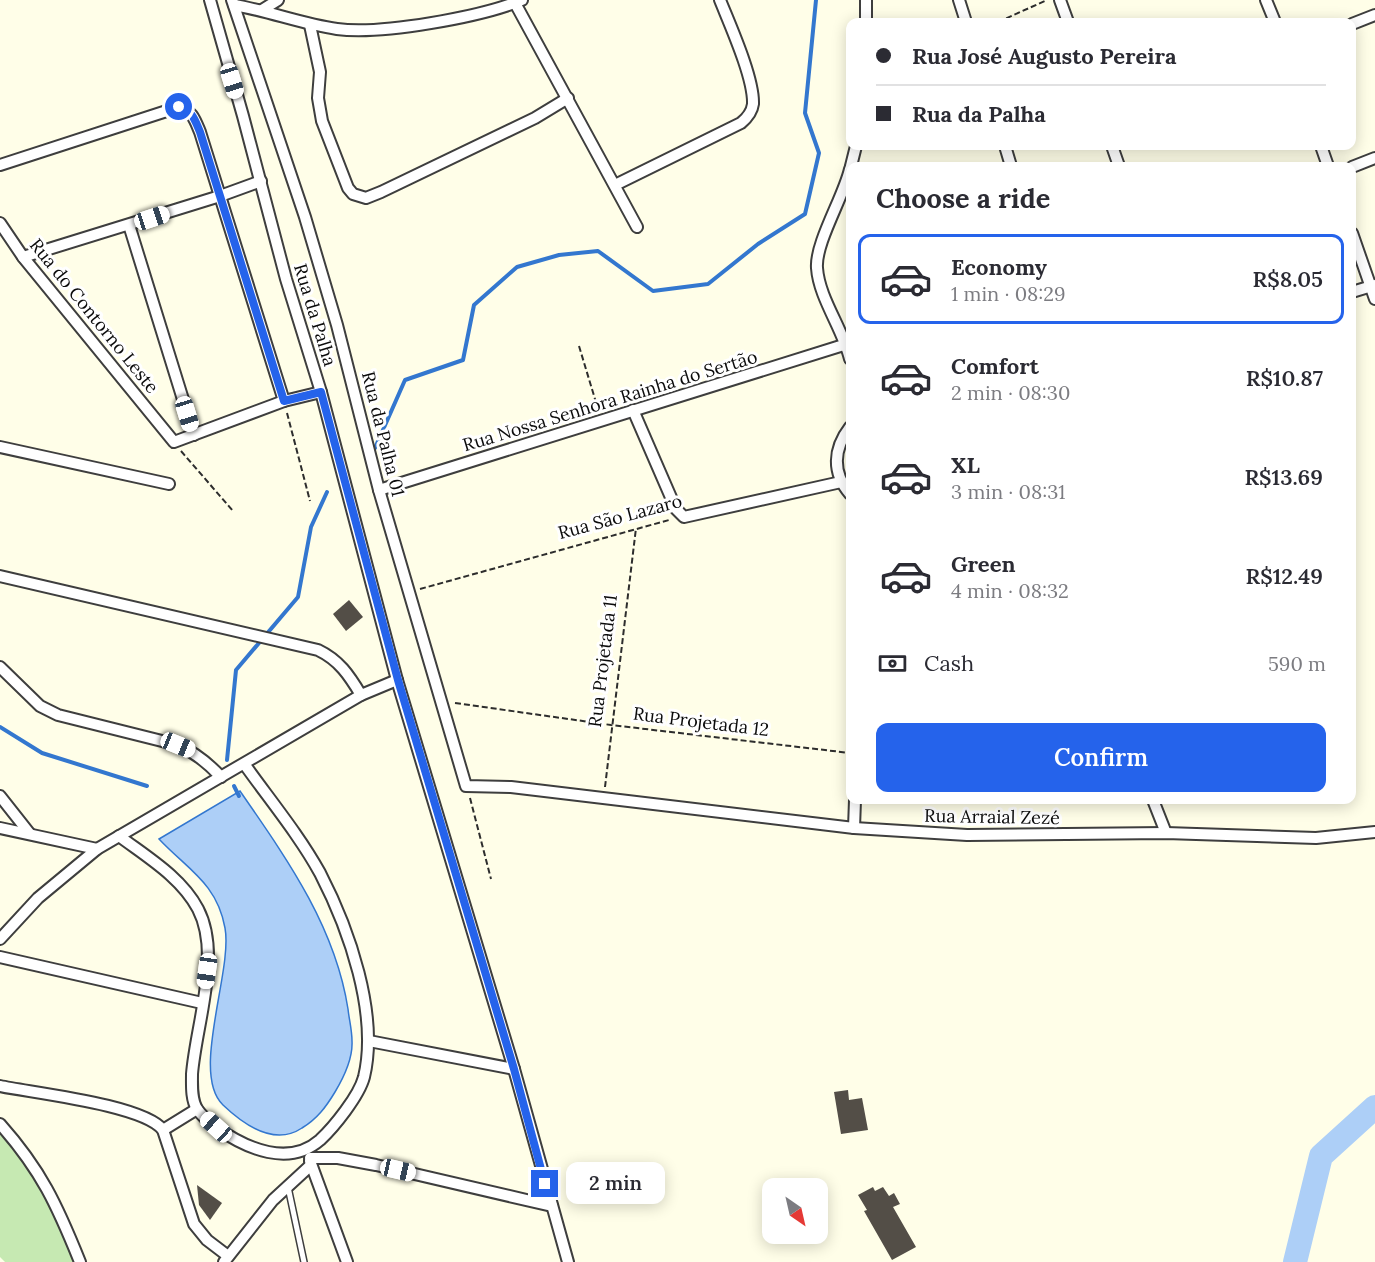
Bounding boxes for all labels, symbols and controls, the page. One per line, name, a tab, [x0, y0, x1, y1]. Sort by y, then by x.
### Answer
text: Rua José Augusto Pereira	[912, 42, 1177, 70]
car	[218, 61, 246, 101]
route start	[165, 93, 192, 120]
text: Rua da Palha	[912, 100, 1046, 128]
text: Choose a ride	[876, 181, 1050, 215]
car	[132, 204, 172, 232]
street label: Rua do Contorno Leste	[25, 234, 164, 398]
icon: car	[879, 252, 933, 306]
text: Economy	[951, 253, 1047, 281]
street label: Rua da Palha	[289, 261, 342, 369]
text: R$8.05	[1253, 265, 1323, 293]
text: 1 min · 08:29	[951, 281, 1066, 306]
street label: Rua Nossa Senhora Rainha do Sertão	[460, 345, 760, 456]
icon: car	[879, 351, 933, 405]
text: Comfort	[951, 352, 1039, 380]
text: R$10.87	[1246, 364, 1323, 392]
street label: Rua da Palha 01	[357, 369, 410, 499]
text: 2 min · 08:30	[951, 380, 1070, 405]
car	[173, 394, 201, 434]
icon: car	[879, 450, 933, 504]
text: XL	[951, 451, 980, 479]
text: R$13.69	[1244, 463, 1323, 491]
text: 3 min · 08:31	[951, 479, 1066, 504]
street label: Rua São Lazaro	[555, 489, 684, 544]
icon: car	[879, 549, 933, 603]
text: Green	[951, 550, 1016, 578]
text: R$12.49	[1246, 562, 1323, 590]
text: 4 min · 08:32	[951, 578, 1069, 603]
street label: Rua Projetada 11	[583, 593, 622, 729]
icon: cash	[876, 647, 909, 680]
text: Cash	[924, 649, 974, 677]
text: 590 m	[1268, 651, 1326, 676]
street label: Rua Projetada 12	[632, 702, 770, 741]
button: Confirm	[876, 723, 1326, 792]
car	[158, 730, 198, 760]
street label: Rua Arraial Zezé	[924, 804, 1060, 829]
car	[196, 952, 218, 990]
car	[197, 1108, 235, 1146]
car	[378, 1157, 418, 1183]
callout: 2 min	[566, 1163, 665, 1205]
route end	[531, 1170, 558, 1197]
text: 2 min	[589, 1170, 642, 1195]
north arrow	[762, 1178, 828, 1244]
map controls	[762, 1178, 828, 1244]

